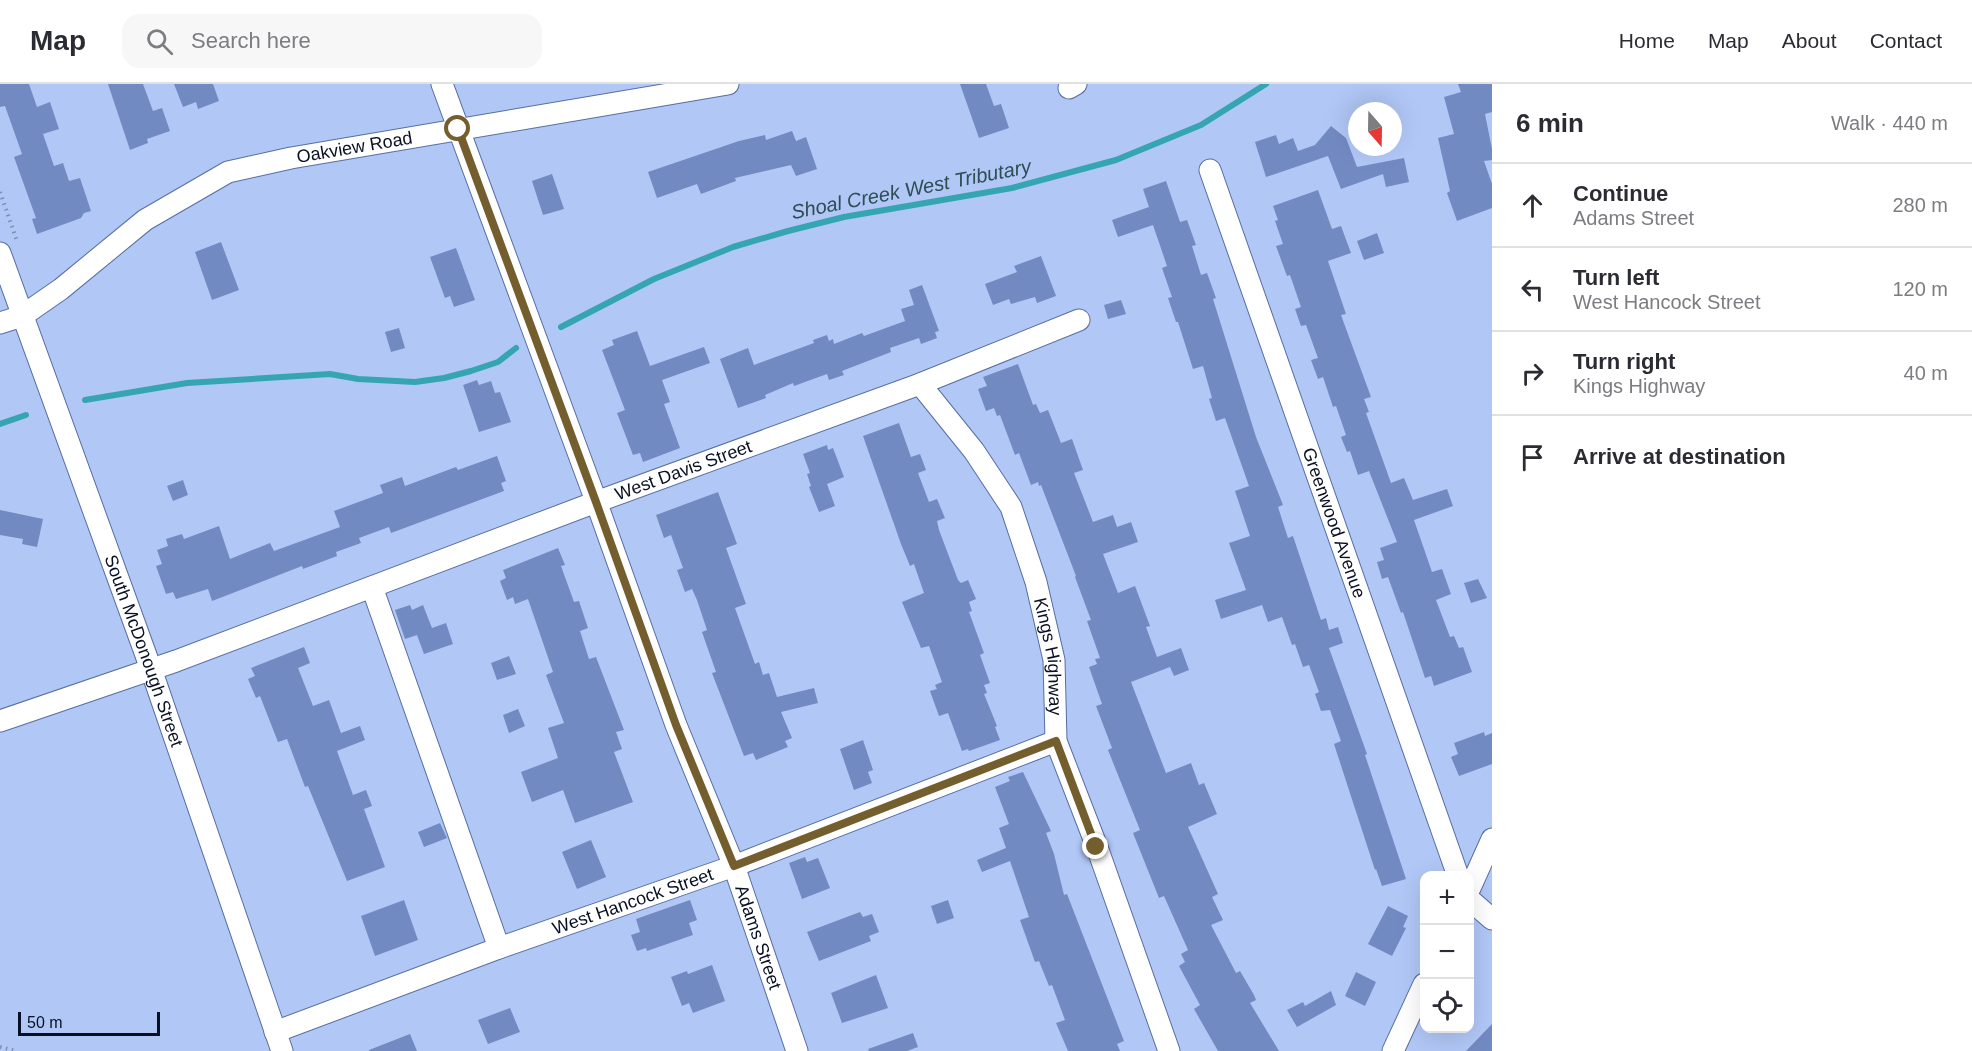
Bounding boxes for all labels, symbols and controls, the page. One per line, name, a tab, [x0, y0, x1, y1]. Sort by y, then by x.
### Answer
search box	[122, 14, 542, 68]
text: Map	[30, 25, 86, 56]
icon: search	[143, 25, 176, 58]
text: Search here	[191, 28, 311, 53]
text: Home	[1619, 29, 1675, 52]
text: Map	[1708, 29, 1749, 52]
text: About	[1782, 29, 1837, 52]
text: Contact	[1870, 29, 1942, 52]
north arrow	[1348, 102, 1402, 156]
text: 6 min	[1516, 108, 1584, 138]
text: Walk · 440 m	[1831, 112, 1948, 134]
route start	[444, 115, 470, 141]
street label: Oakview Road	[295, 128, 414, 167]
water label: Shoal Creek West Tributary	[789, 155, 1034, 223]
text: Continue	[1573, 181, 1668, 206]
icon: ahead	[1516, 189, 1549, 222]
text: 280 m	[1892, 194, 1948, 216]
text: Adams Street	[1573, 207, 1694, 229]
text: Turn left	[1573, 265, 1659, 290]
icon: left	[1516, 273, 1549, 306]
text: 120 m	[1892, 278, 1948, 300]
text: West Hancock Street	[1573, 291, 1760, 313]
text: Turn right	[1573, 349, 1675, 374]
icon: right	[1516, 357, 1549, 390]
text: 40 m	[1904, 362, 1948, 384]
text: Kings Highway	[1573, 375, 1705, 397]
street label: West Davis Street	[612, 436, 754, 504]
icon: arrive	[1516, 441, 1549, 474]
text: Arrive at destination	[1573, 444, 1786, 469]
street label: Greenwood Avenue	[1298, 445, 1370, 601]
street label: South McDonough Street	[100, 552, 187, 749]
street label: Kings Highway	[1030, 596, 1065, 716]
route end	[1082, 833, 1108, 859]
street label: West Hancock Street	[550, 864, 716, 939]
map controls	[1420, 871, 1474, 1033]
button: +	[1420, 871, 1474, 925]
street label: Adams Street	[731, 882, 785, 992]
button: −	[1420, 925, 1474, 979]
button: locate	[1420, 979, 1474, 1033]
scale bar	[18, 1009, 160, 1036]
text: 50 m	[27, 1014, 63, 1031]

